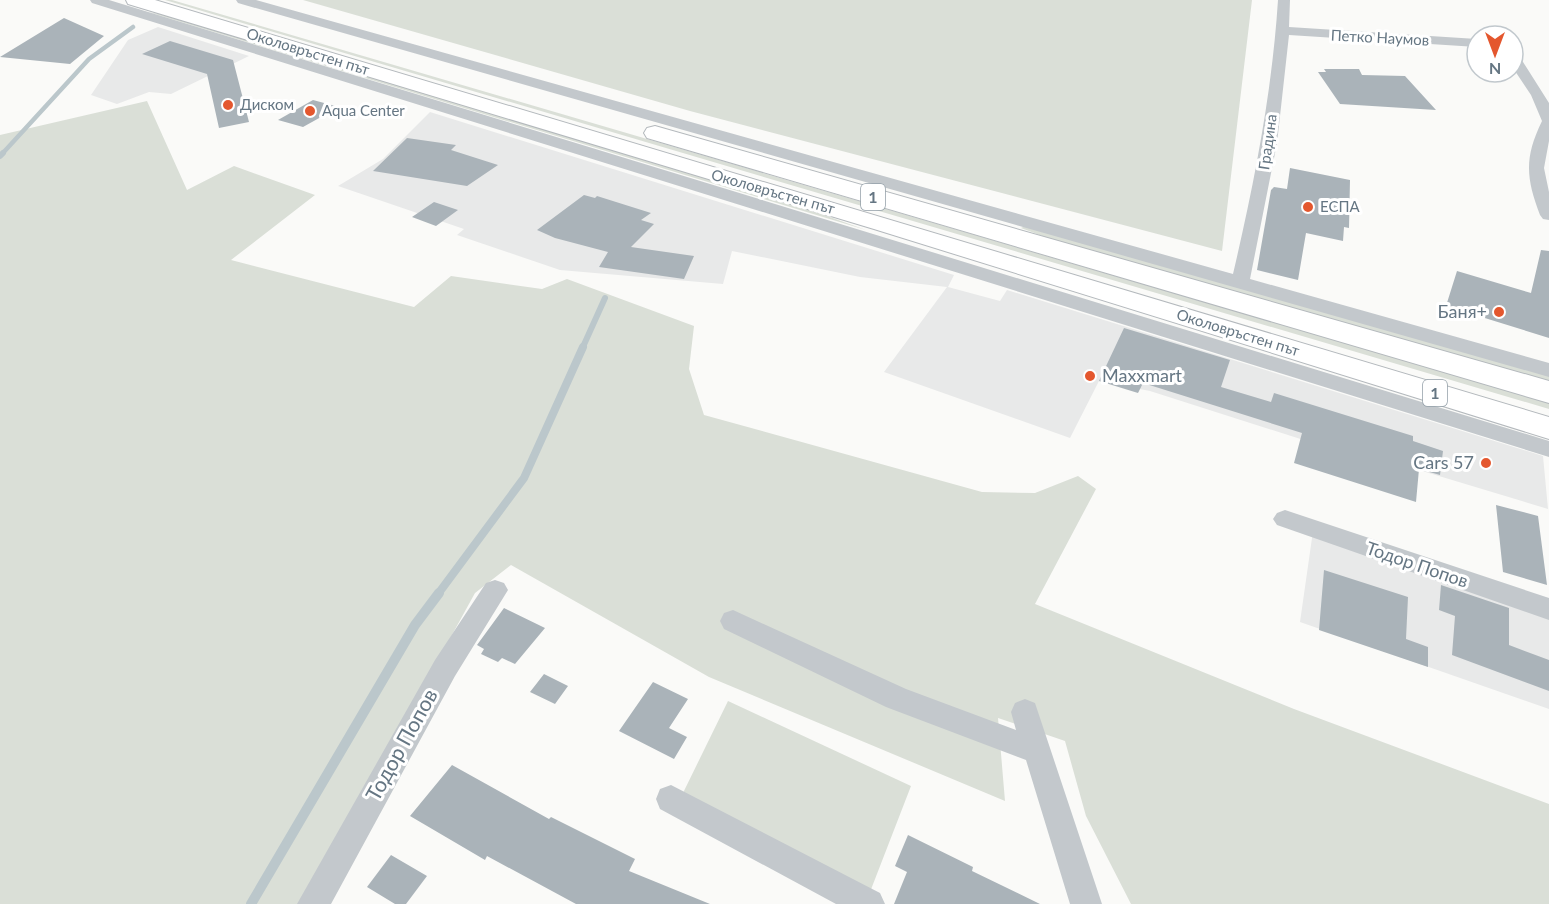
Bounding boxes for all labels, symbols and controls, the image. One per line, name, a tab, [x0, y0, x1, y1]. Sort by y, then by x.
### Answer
street label: Околовръстен път	[245, 24, 372, 78]
north arrow	[1465, 24, 1525, 84]
street label: Петко Наумов	[1330, 25, 1430, 49]
text: N	[1489, 60, 1501, 79]
place label: Диском	[240, 95, 294, 113]
marker: Диском	[221, 98, 235, 112]
place label: Aqua Center	[322, 101, 405, 119]
marker: Aqua Center	[303, 104, 317, 118]
street label: Градина	[1254, 113, 1280, 171]
street label: Околовръстен път	[709, 165, 838, 217]
road number: 1	[861, 184, 885, 210]
place label: ЕСПА	[1320, 197, 1360, 215]
marker: ЕСПА	[1301, 200, 1315, 214]
place label: Баня+	[1437, 300, 1487, 322]
street label: Околовръстен път	[1175, 305, 1302, 359]
marker: Баня+	[1492, 305, 1506, 319]
place label: Maxxmart	[1102, 364, 1183, 386]
marker: Maxxmart	[1083, 369, 1097, 383]
road number: 1	[1423, 380, 1447, 406]
place label: Cars 57	[1413, 451, 1474, 473]
marker: Cars 57	[1479, 456, 1493, 470]
street label: Тодор Попов	[1363, 536, 1471, 592]
street label: Тодор Попов	[360, 684, 442, 805]

